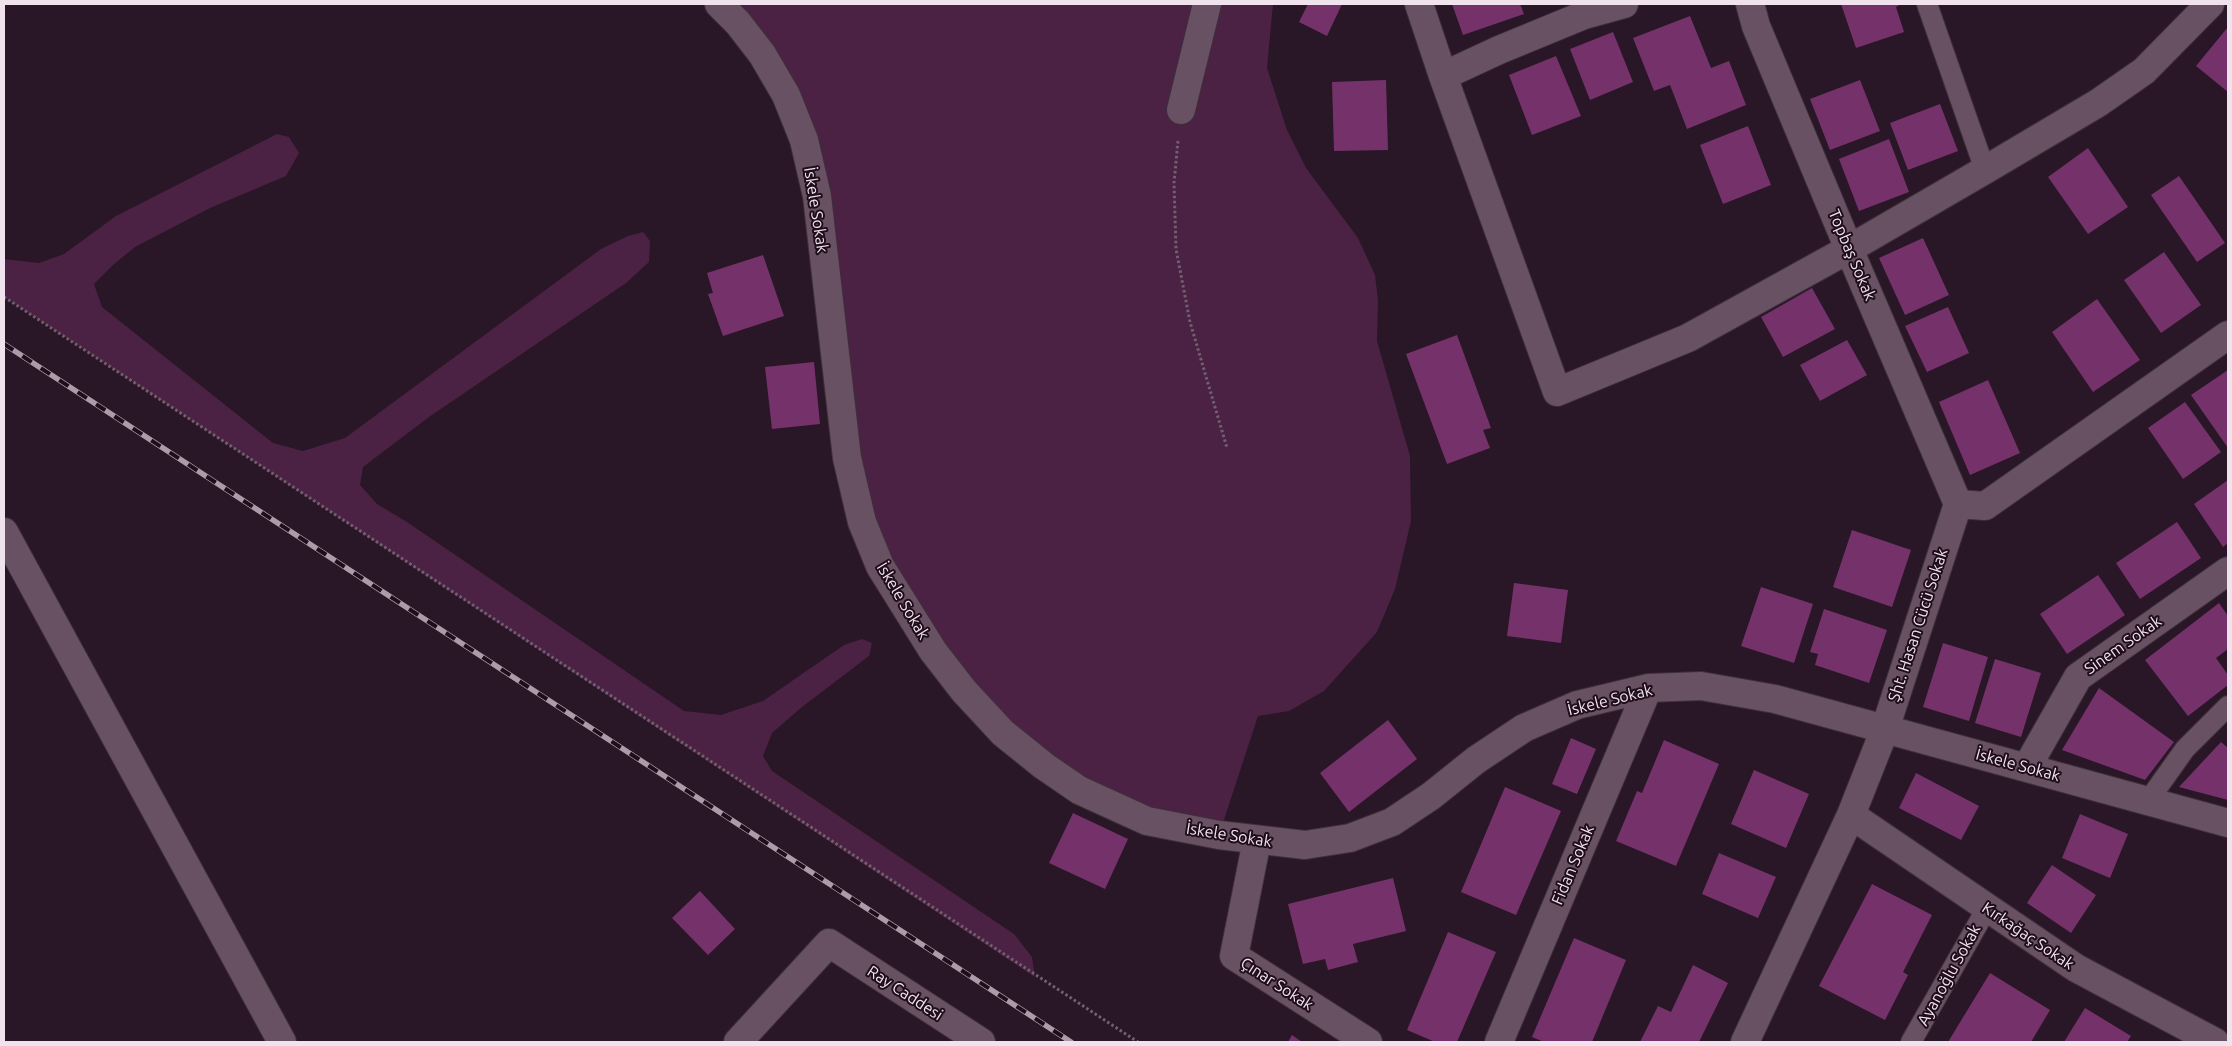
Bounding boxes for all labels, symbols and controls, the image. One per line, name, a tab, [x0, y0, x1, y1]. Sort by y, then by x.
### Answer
street label: İskele Sokak	[800, 166, 832, 254]
street label: Topbaş Sokak	[1824, 207, 1880, 303]
street label: Şht. Hasan Cücü Sokak	[1884, 546, 1952, 704]
street label: İskele Sokak	[873, 559, 933, 643]
street label: Sinem Sokak	[2081, 611, 2165, 679]
street label: İskele Sokak	[1566, 680, 1654, 720]
street label: İskele Sokak	[1974, 745, 2062, 785]
street label: İskele Sokak	[1185, 819, 1273, 851]
street label: Fidan Sokak	[1548, 822, 1598, 908]
street label: Kırkağaç Sokak	[1978, 898, 2078, 974]
street label: Ayanoğlu Sokak	[1913, 921, 1985, 1029]
street label: Çınar Sokak	[1237, 953, 1317, 1015]
street label: Ray Caddesi	[864, 962, 946, 1024]

